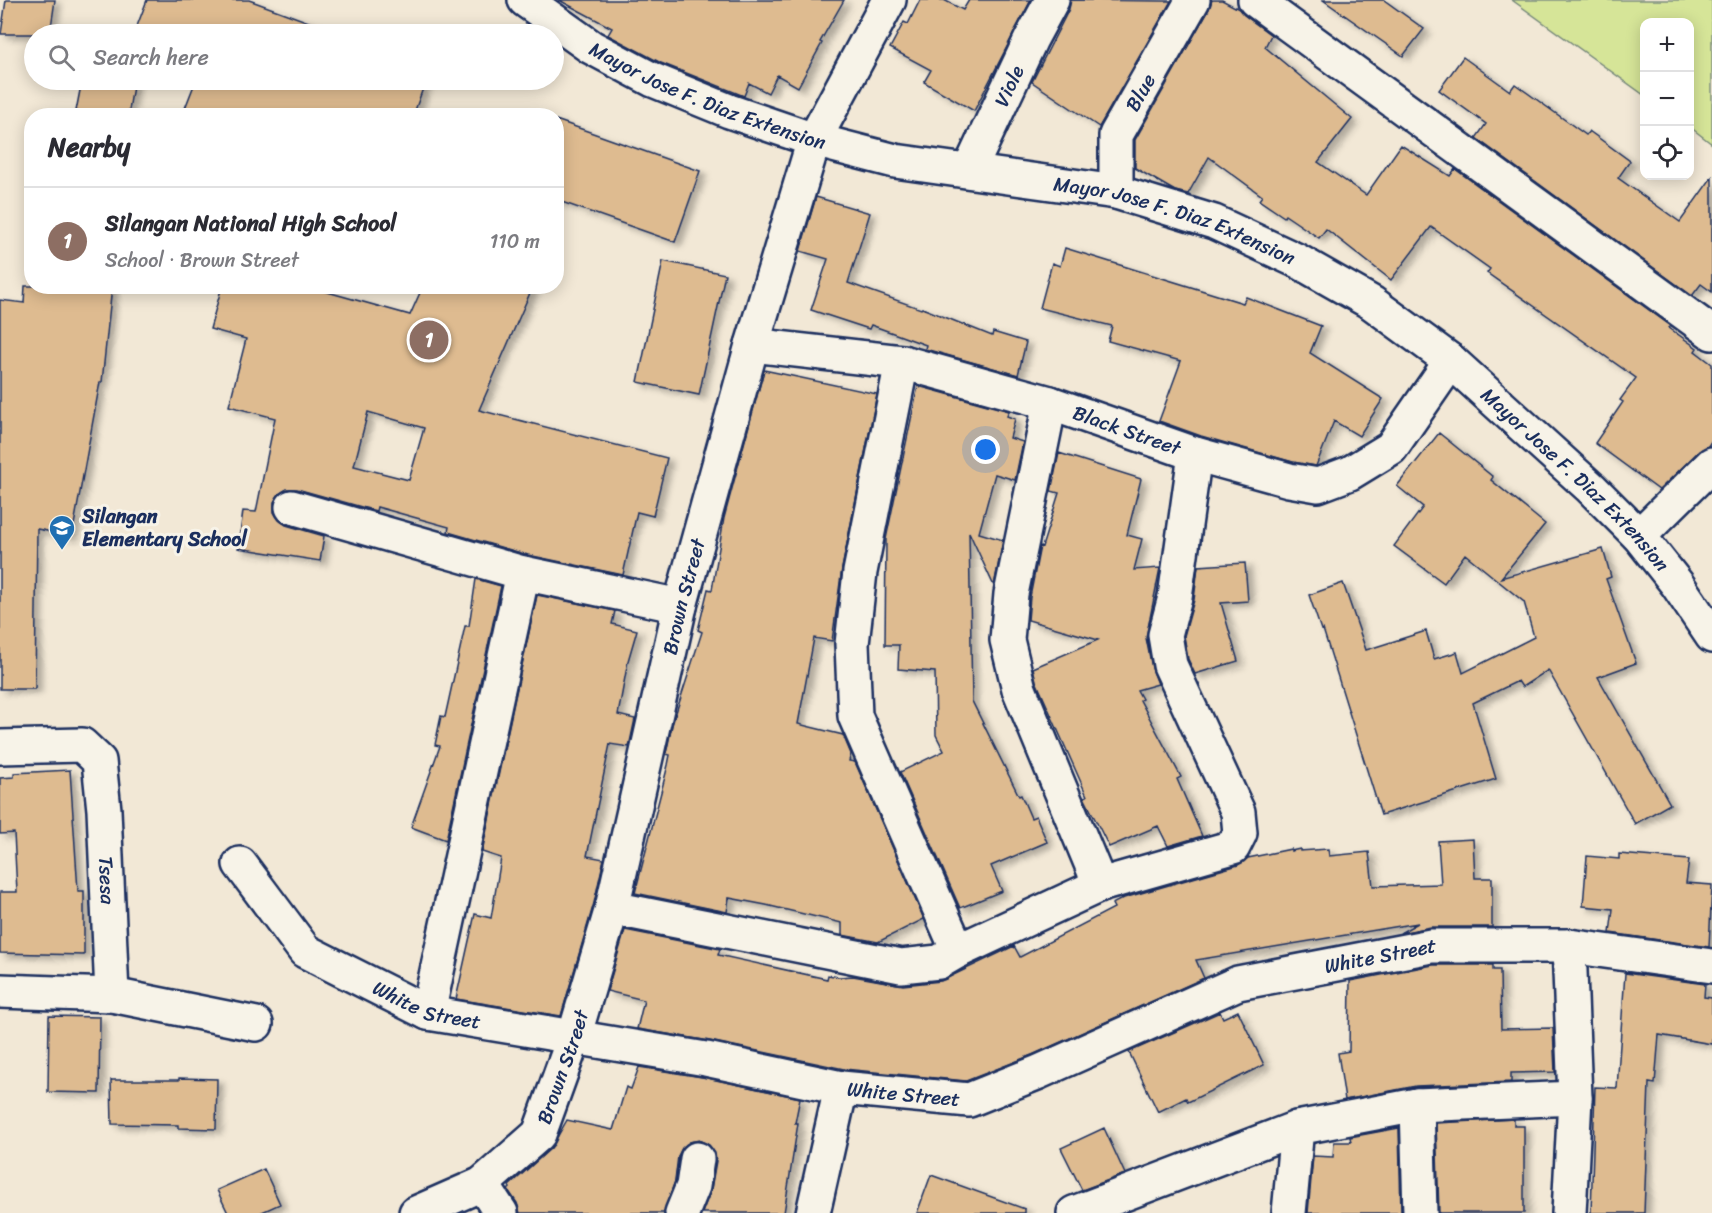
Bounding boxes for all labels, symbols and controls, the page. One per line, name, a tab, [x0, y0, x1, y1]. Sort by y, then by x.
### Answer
map controls	[1640, 18, 1694, 180]
button: +	[1640, 18, 1694, 72]
search box	[24, 24, 564, 90]
street label: Mayor Jose F. Diaz Extension	[583, 32, 830, 160]
text: Search here	[93, 38, 209, 77]
icon: search	[45, 41, 78, 74]
street label: Viole	[984, 59, 1034, 113]
street label: Blue	[1115, 67, 1165, 118]
button: −	[1640, 72, 1694, 126]
text: Nearby	[48, 124, 130, 170]
button: locate	[1640, 126, 1694, 180]
street label: Mayor Jose F. Diaz Extension	[1051, 166, 1302, 275]
text: Silangan National High School	[105, 204, 397, 243]
text: 1	[63, 224, 72, 259]
text: 110 m	[490, 224, 540, 259]
text: School · Brown Street	[105, 243, 299, 278]
pin: 1	[410, 318, 448, 362]
street label: Mayor Jose F. Diaz Extension	[1473, 378, 1679, 580]
street label: Black Street	[1068, 395, 1187, 465]
your location	[971, 435, 1000, 464]
place label: Silangan Elementary School	[81, 499, 248, 557]
school or university icon: Silangan Elementary School	[47, 513, 77, 551]
street label: Brown Street	[652, 533, 716, 658]
street label: Tsesa	[89, 856, 126, 906]
street label: White Street	[1321, 929, 1436, 984]
street label: White Street	[367, 970, 484, 1039]
street label: Brown Street	[526, 1005, 599, 1129]
street label: White Street	[846, 1071, 962, 1117]

